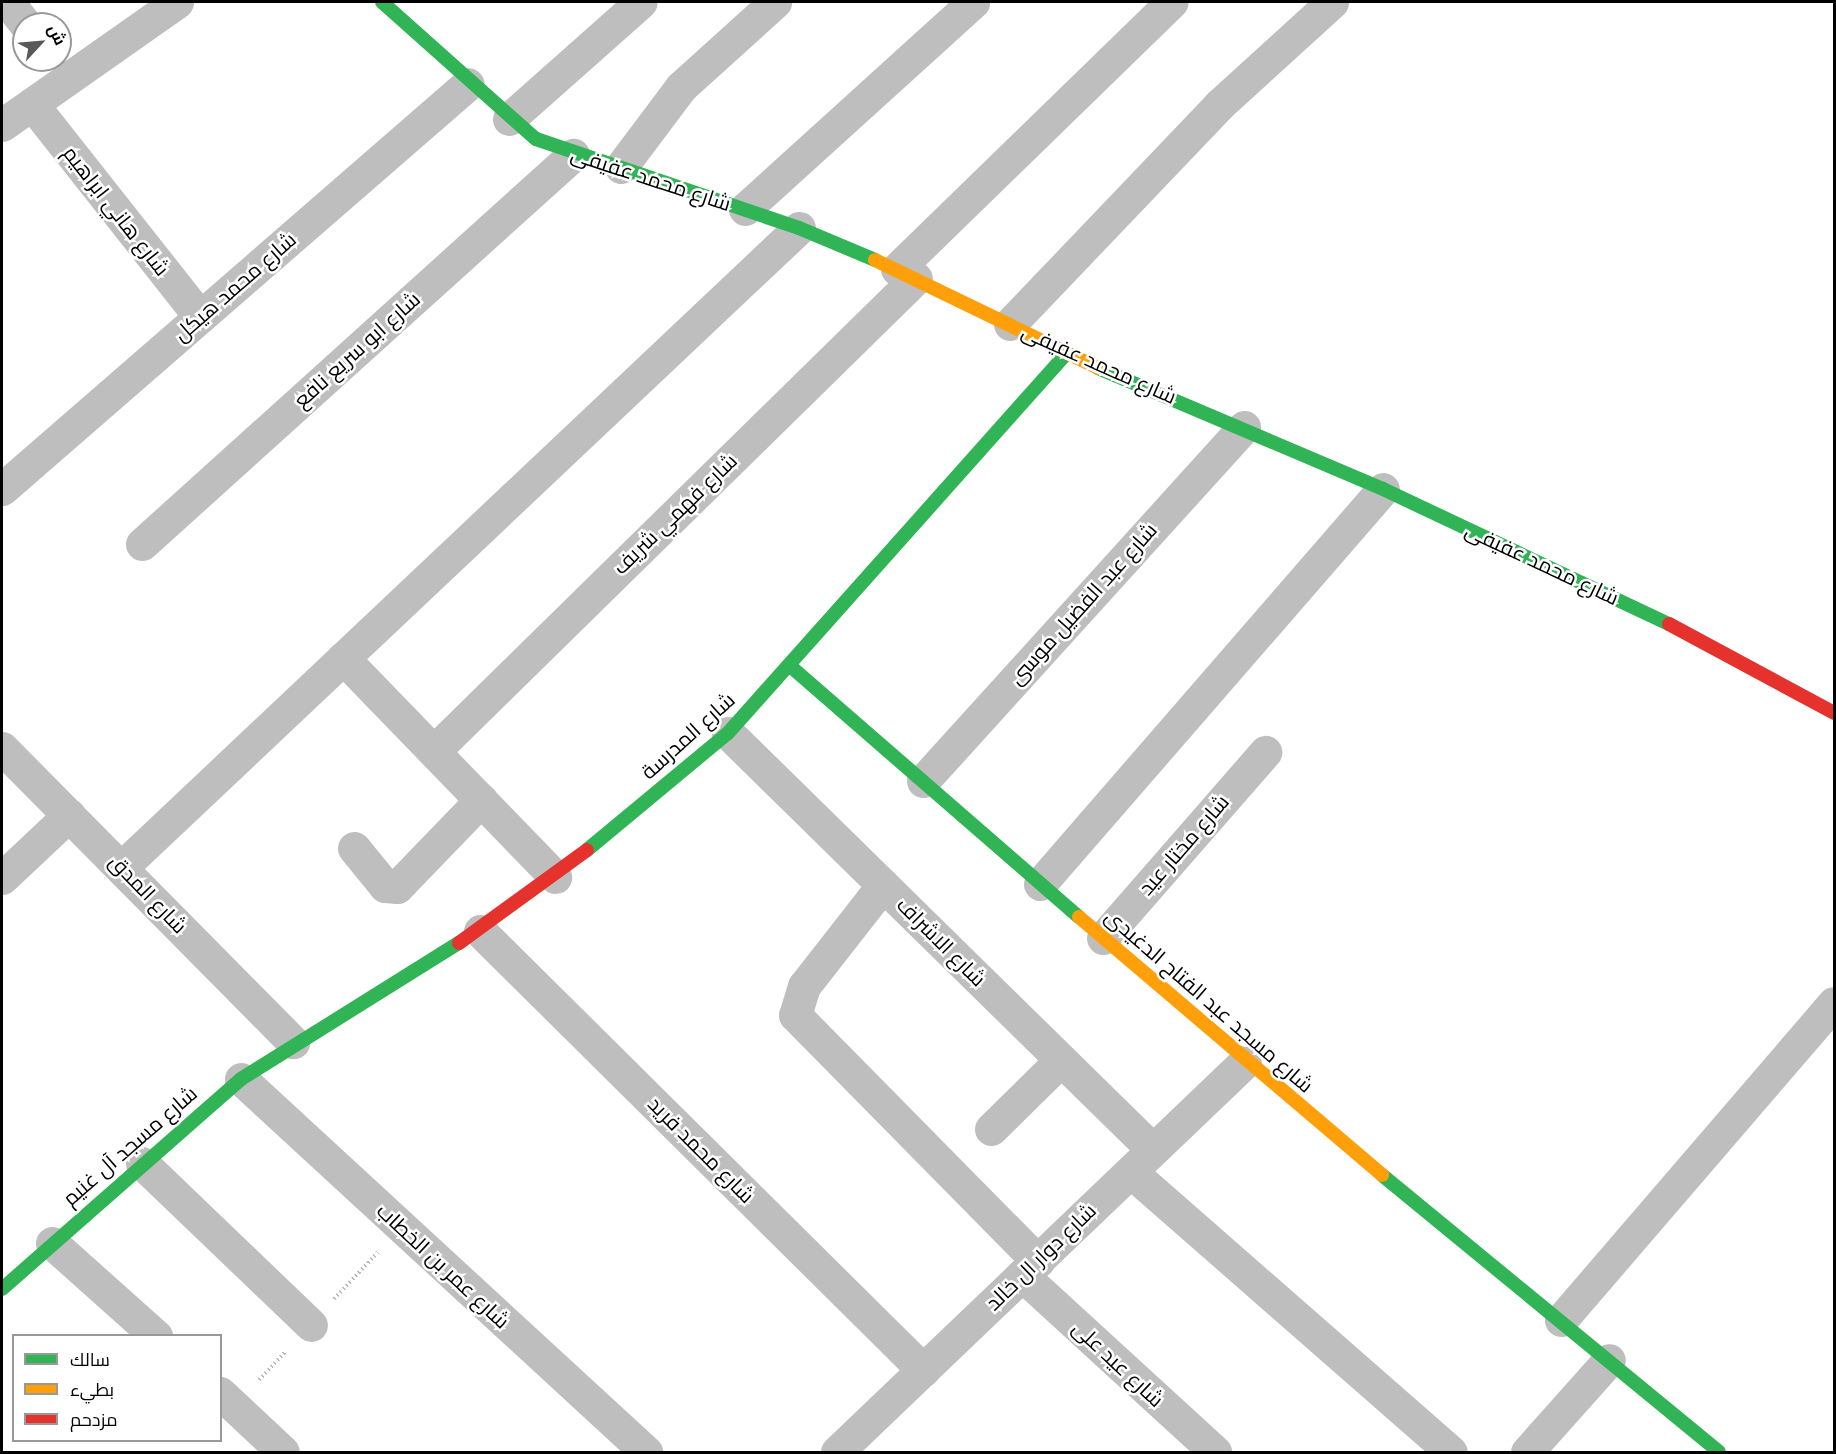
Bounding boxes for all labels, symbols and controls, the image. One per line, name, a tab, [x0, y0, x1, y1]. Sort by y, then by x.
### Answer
north arrow	[12, 12, 72, 72]
text: ش	[44, 21, 70, 48]
street label: شارع هاني ابراهيم	[57, 141, 175, 281]
street label: شارع محمد عفيفى	[568, 141, 734, 217]
street label: شارع محمد هيكل	[169, 227, 301, 347]
street label: شارع ابو سريع نافع	[289, 287, 425, 413]
street label: شارع محمد عفيفى	[1018, 319, 1180, 409]
street label: شارع فهمي شريف	[608, 448, 742, 580]
street label: شارع محمد عفيفى	[1461, 517, 1623, 611]
street label: شارع عبد الفضيل موسى	[1004, 518, 1162, 690]
street label: شارع المدرسة	[636, 687, 740, 785]
street label: شارع مختار عيد	[1134, 790, 1234, 900]
street label: شارع المدق	[104, 849, 192, 939]
street label: شارع الاشراف	[891, 892, 991, 992]
street label: شارع مسجد عبد الفتاح الدغيدى	[1100, 904, 1318, 1098]
street label: شارع مسجد آل غنيم	[58, 1081, 202, 1211]
street label: شارع محمد فريد	[643, 1092, 759, 1208]
street label: شارع عمر بن الخطاب	[371, 1198, 515, 1334]
street label: شارع دوار ال خالد	[981, 1198, 1101, 1316]
street label: شارع عيد على	[1067, 1315, 1169, 1413]
legend	[12, 1334, 222, 1442]
text: سالك	[70, 1349, 110, 1371]
text: بطيء	[70, 1379, 114, 1401]
text: مزدحم	[70, 1409, 118, 1431]

